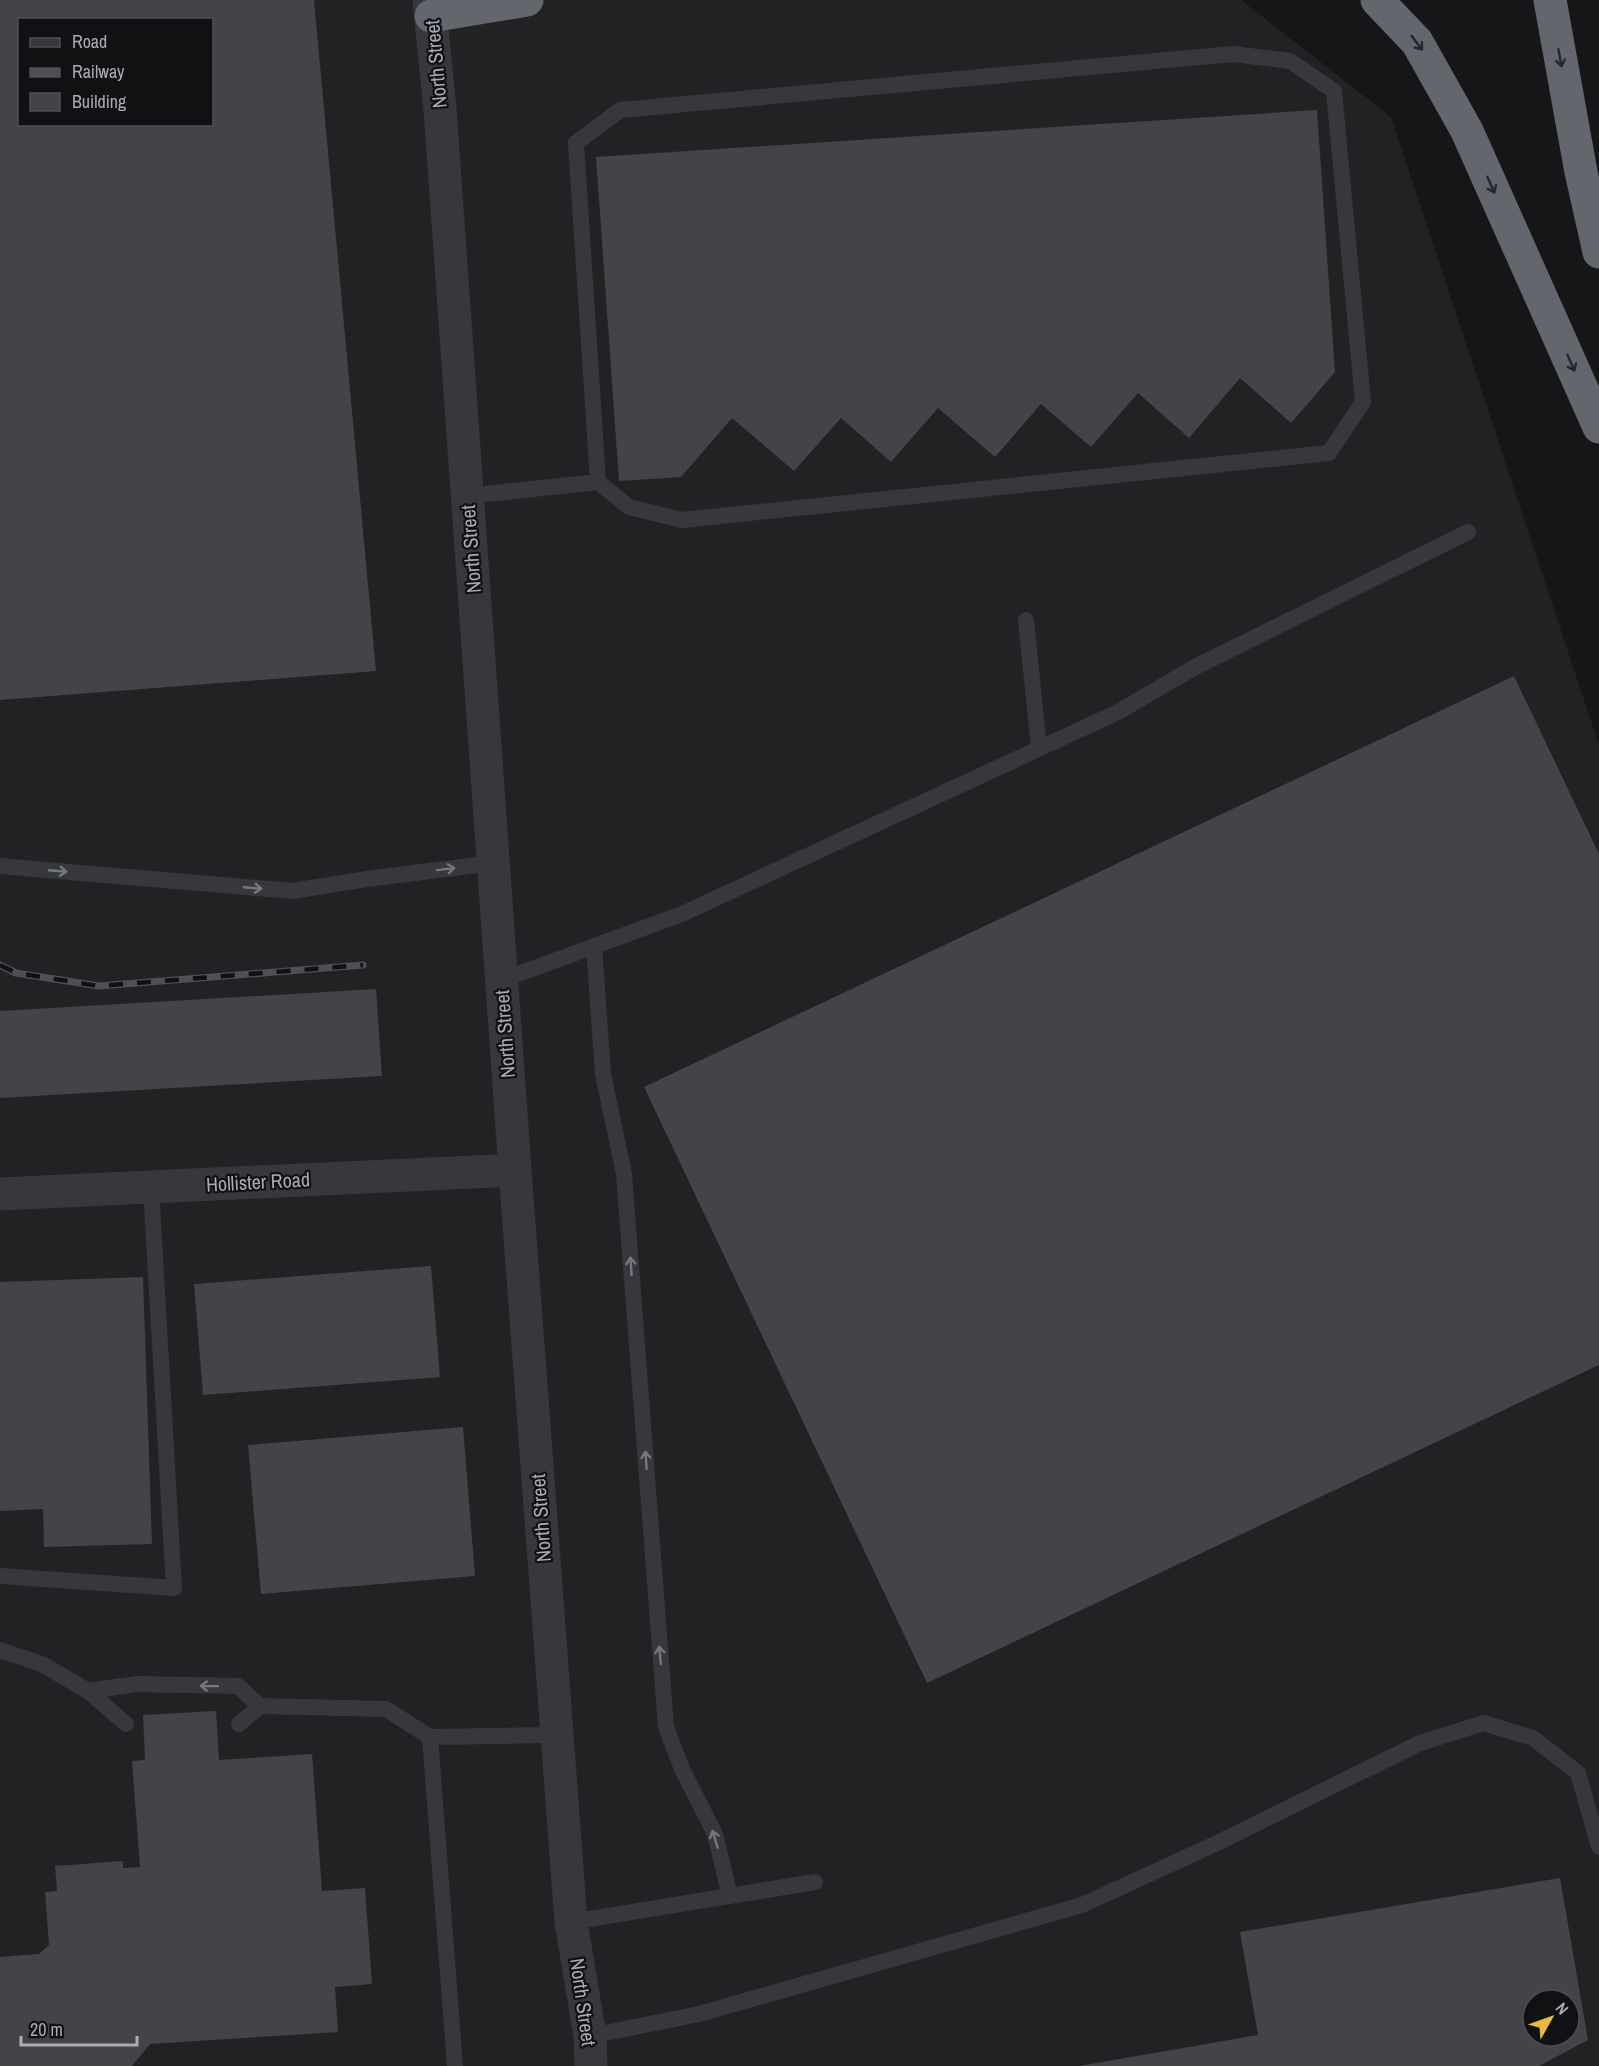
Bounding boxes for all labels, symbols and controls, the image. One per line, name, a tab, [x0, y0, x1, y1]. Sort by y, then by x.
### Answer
legend	[18, 18, 213, 126]
street label: North Street	[418, 18, 453, 109]
text: Road	[72, 29, 107, 54]
one-way arrow	[1410, 35, 1423, 51]
one-way arrow	[1555, 47, 1566, 67]
text: Railway	[72, 59, 125, 84]
text: Building	[72, 89, 127, 114]
one-way arrow	[1486, 175, 1497, 193]
one-way arrow	[1566, 354, 1577, 372]
street label: North Street	[454, 504, 487, 594]
one-way arrow	[436, 864, 455, 875]
one-way arrow	[48, 866, 68, 877]
one-way arrow	[242, 882, 262, 893]
street label: North Street	[488, 989, 521, 1079]
street label: Hollister Road	[205, 1165, 311, 1198]
one-way arrow	[625, 1256, 636, 1276]
one-way arrow	[640, 1451, 651, 1471]
street label: North Street	[524, 1473, 557, 1563]
one-way arrow	[655, 1645, 666, 1665]
one-way arrow	[200, 1680, 220, 1691]
one-way arrow	[709, 1830, 720, 1849]
street label: North Street	[564, 1956, 603, 2048]
north arrow	[1521, 1988, 1581, 2048]
text: N	[1551, 1998, 1574, 2019]
scale bar	[21, 2009, 136, 2047]
text: 20 m	[30, 2017, 63, 2042]

